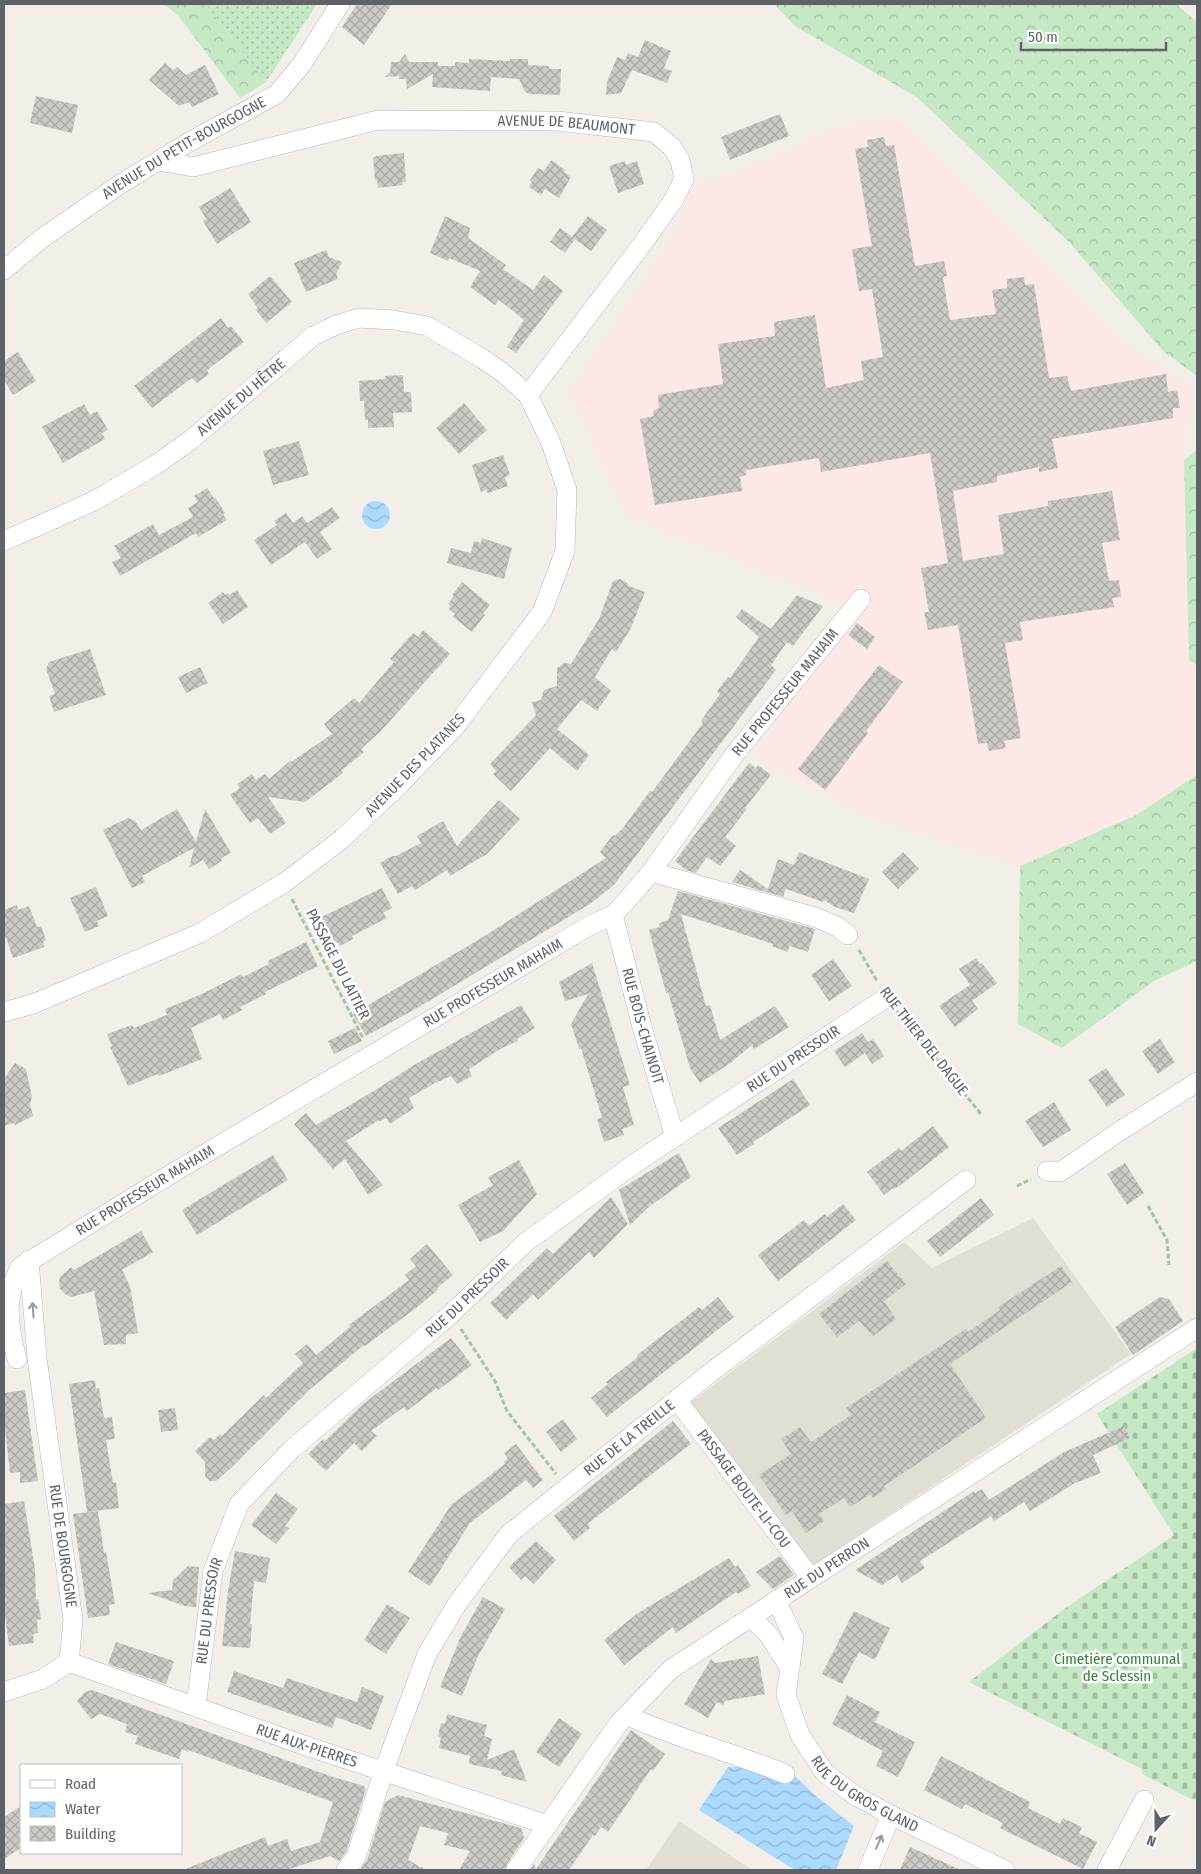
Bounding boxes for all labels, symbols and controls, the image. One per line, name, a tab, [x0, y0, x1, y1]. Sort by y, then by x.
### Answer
scale bar	[1021, 20, 1166, 52]
text: 50 m	[1028, 28, 1058, 46]
street label: AVENUE DU PETIT-BOURGOGNE	[99, 93, 269, 203]
street label: AVENUE DE BEAUMONT	[498, 112, 636, 139]
street label: AVENUE DU HÊTRE	[193, 355, 289, 440]
street label: RUE PROFESSEUR MAHAIM	[728, 625, 842, 759]
street label: AVENUE DES PLATANES	[361, 710, 469, 820]
street label: PASSAGE DU LAITIER	[302, 906, 374, 1022]
street label: RUE PROFESSEUR MAHAIM	[420, 935, 566, 1031]
street label: RUE BOIS-CHAINOIT	[618, 966, 668, 1086]
street label: RUE THIER DEL DAGUE	[876, 983, 972, 1099]
street label: RUE DU PRESSOIR	[743, 1022, 843, 1096]
street label: RUE PROFESSEUR MAHAIM	[73, 1141, 217, 1239]
street label: RUE DU PRESSOIR	[422, 1254, 513, 1341]
one-way arrow	[28, 1302, 38, 1318]
street label: RUE DE LA TREILLE	[580, 1396, 678, 1480]
street label: PASSAGE BOUTE-LI-COU	[693, 1426, 794, 1552]
street label: RUE DE BOURGOGNE	[45, 1483, 81, 1609]
street label: RUE DU PERRON	[781, 1534, 873, 1602]
street label: RUE DU PRESSOIR	[192, 1555, 226, 1665]
park label: Cimetière communal de Sclessin	[1054, 1650, 1180, 1685]
street label: RUE AUX-PIERRES	[254, 1720, 360, 1771]
street label: RUE DU GROS GLAND	[807, 1752, 921, 1836]
legend	[20, 1764, 182, 1854]
text: Road	[65, 1775, 96, 1793]
text: Water	[65, 1800, 101, 1818]
north arrow	[1131, 1804, 1181, 1854]
text: Building	[65, 1825, 116, 1843]
text: N	[1145, 1831, 1158, 1850]
one-way arrow	[875, 1835, 885, 1850]

